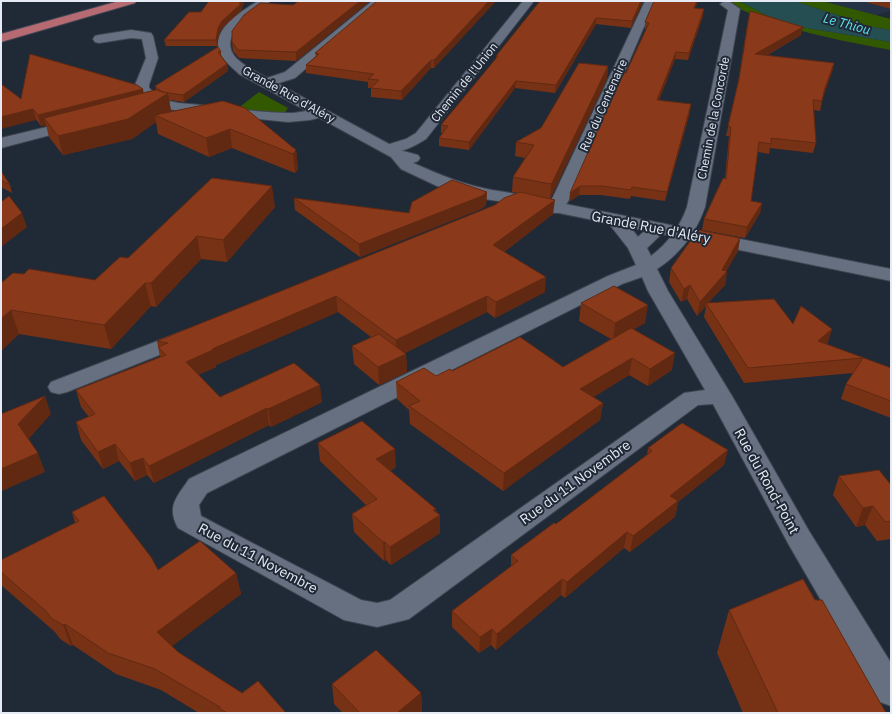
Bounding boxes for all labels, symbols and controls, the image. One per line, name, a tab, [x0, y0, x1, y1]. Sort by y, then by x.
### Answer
water label: Le Thiou	[821, 10, 873, 38]
street label: Chemin de l'Union	[427, 39, 501, 125]
street label: Chemin de la Concorde	[694, 55, 732, 180]
street label: Rue du Centenaire	[576, 56, 630, 153]
street label: Grande Rue d'Aléry	[240, 62, 338, 126]
street label: Grande Rue d'Aléry	[590, 207, 712, 247]
street label: Rue du Rond-Point	[731, 425, 804, 537]
street label: Rue du 11 Novembre	[516, 436, 634, 528]
street label: Rue du 11 Novembre	[195, 519, 321, 597]

